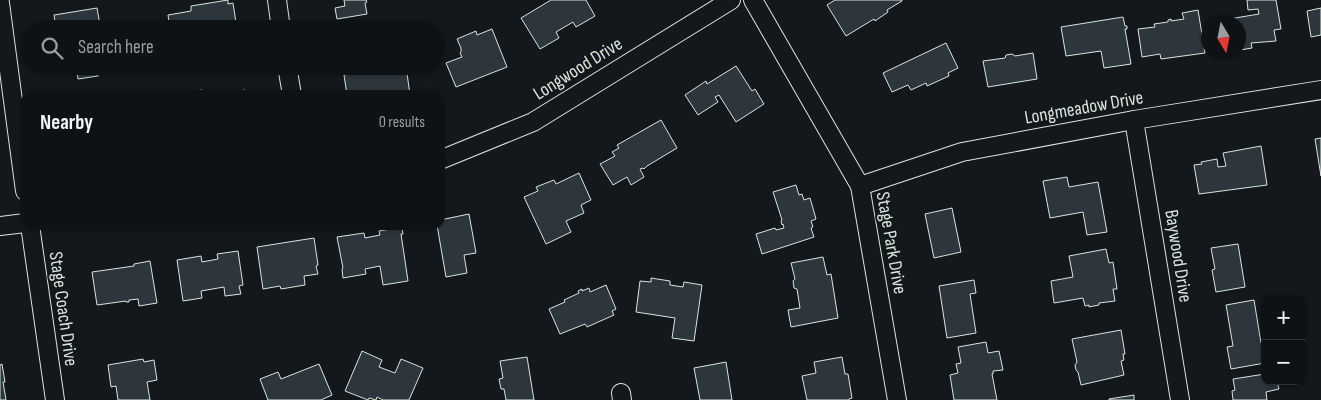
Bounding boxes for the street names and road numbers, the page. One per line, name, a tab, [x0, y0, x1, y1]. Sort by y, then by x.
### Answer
street label: Longwood Drive	[529, 33, 627, 105]
street label: Longmeadow Drive	[1023, 86, 1145, 130]
street label: Stage Park Drive	[871, 190, 911, 296]
street label: Baywood Drive	[1159, 208, 1197, 304]
street label: Stage Coach Drive	[44, 250, 82, 368]

